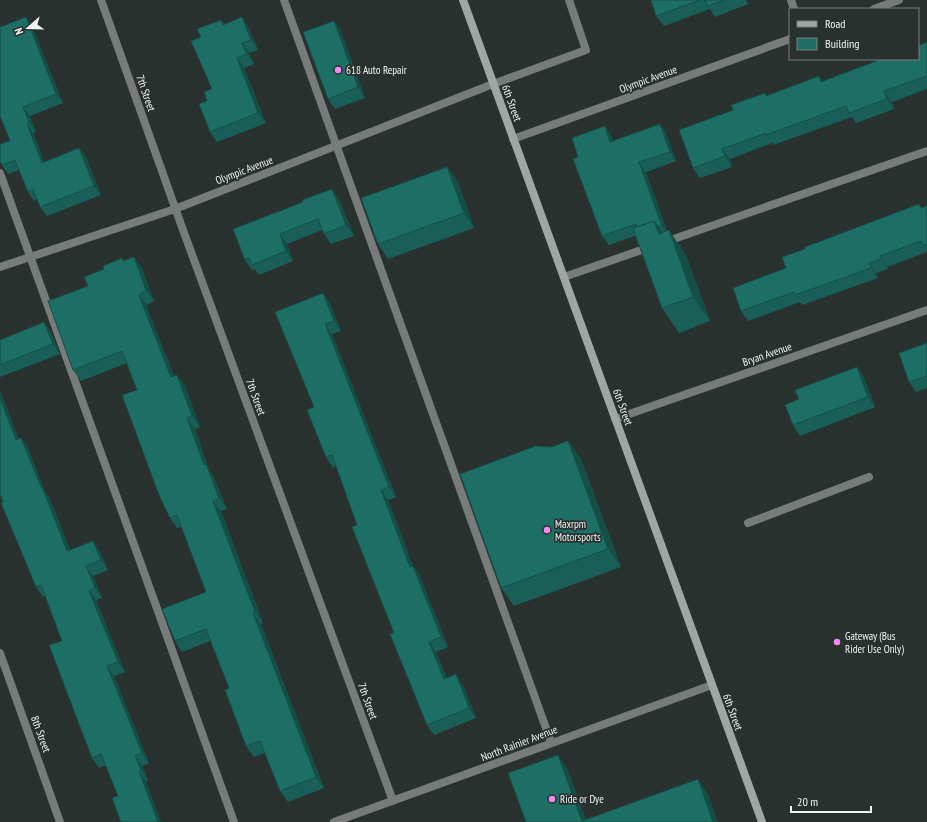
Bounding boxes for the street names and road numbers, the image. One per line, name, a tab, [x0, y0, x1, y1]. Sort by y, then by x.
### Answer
street label: Olympic Avenue	[617, 62, 679, 96]
street label: 7th Street	[133, 73, 159, 113]
street label: 6th Street	[499, 83, 525, 123]
street label: Olympic Avenue	[213, 152, 275, 187]
street label: Bryan Avenue	[740, 339, 794, 369]
street label: 7th Street	[243, 377, 269, 417]
street label: 6th Street	[610, 387, 636, 427]
street label: 7th Street	[355, 681, 381, 721]
street label: 6th Street	[720, 692, 746, 732]
street label: 8th Street	[28, 714, 54, 754]
street label: North Rainier Avenue	[479, 722, 560, 764]

